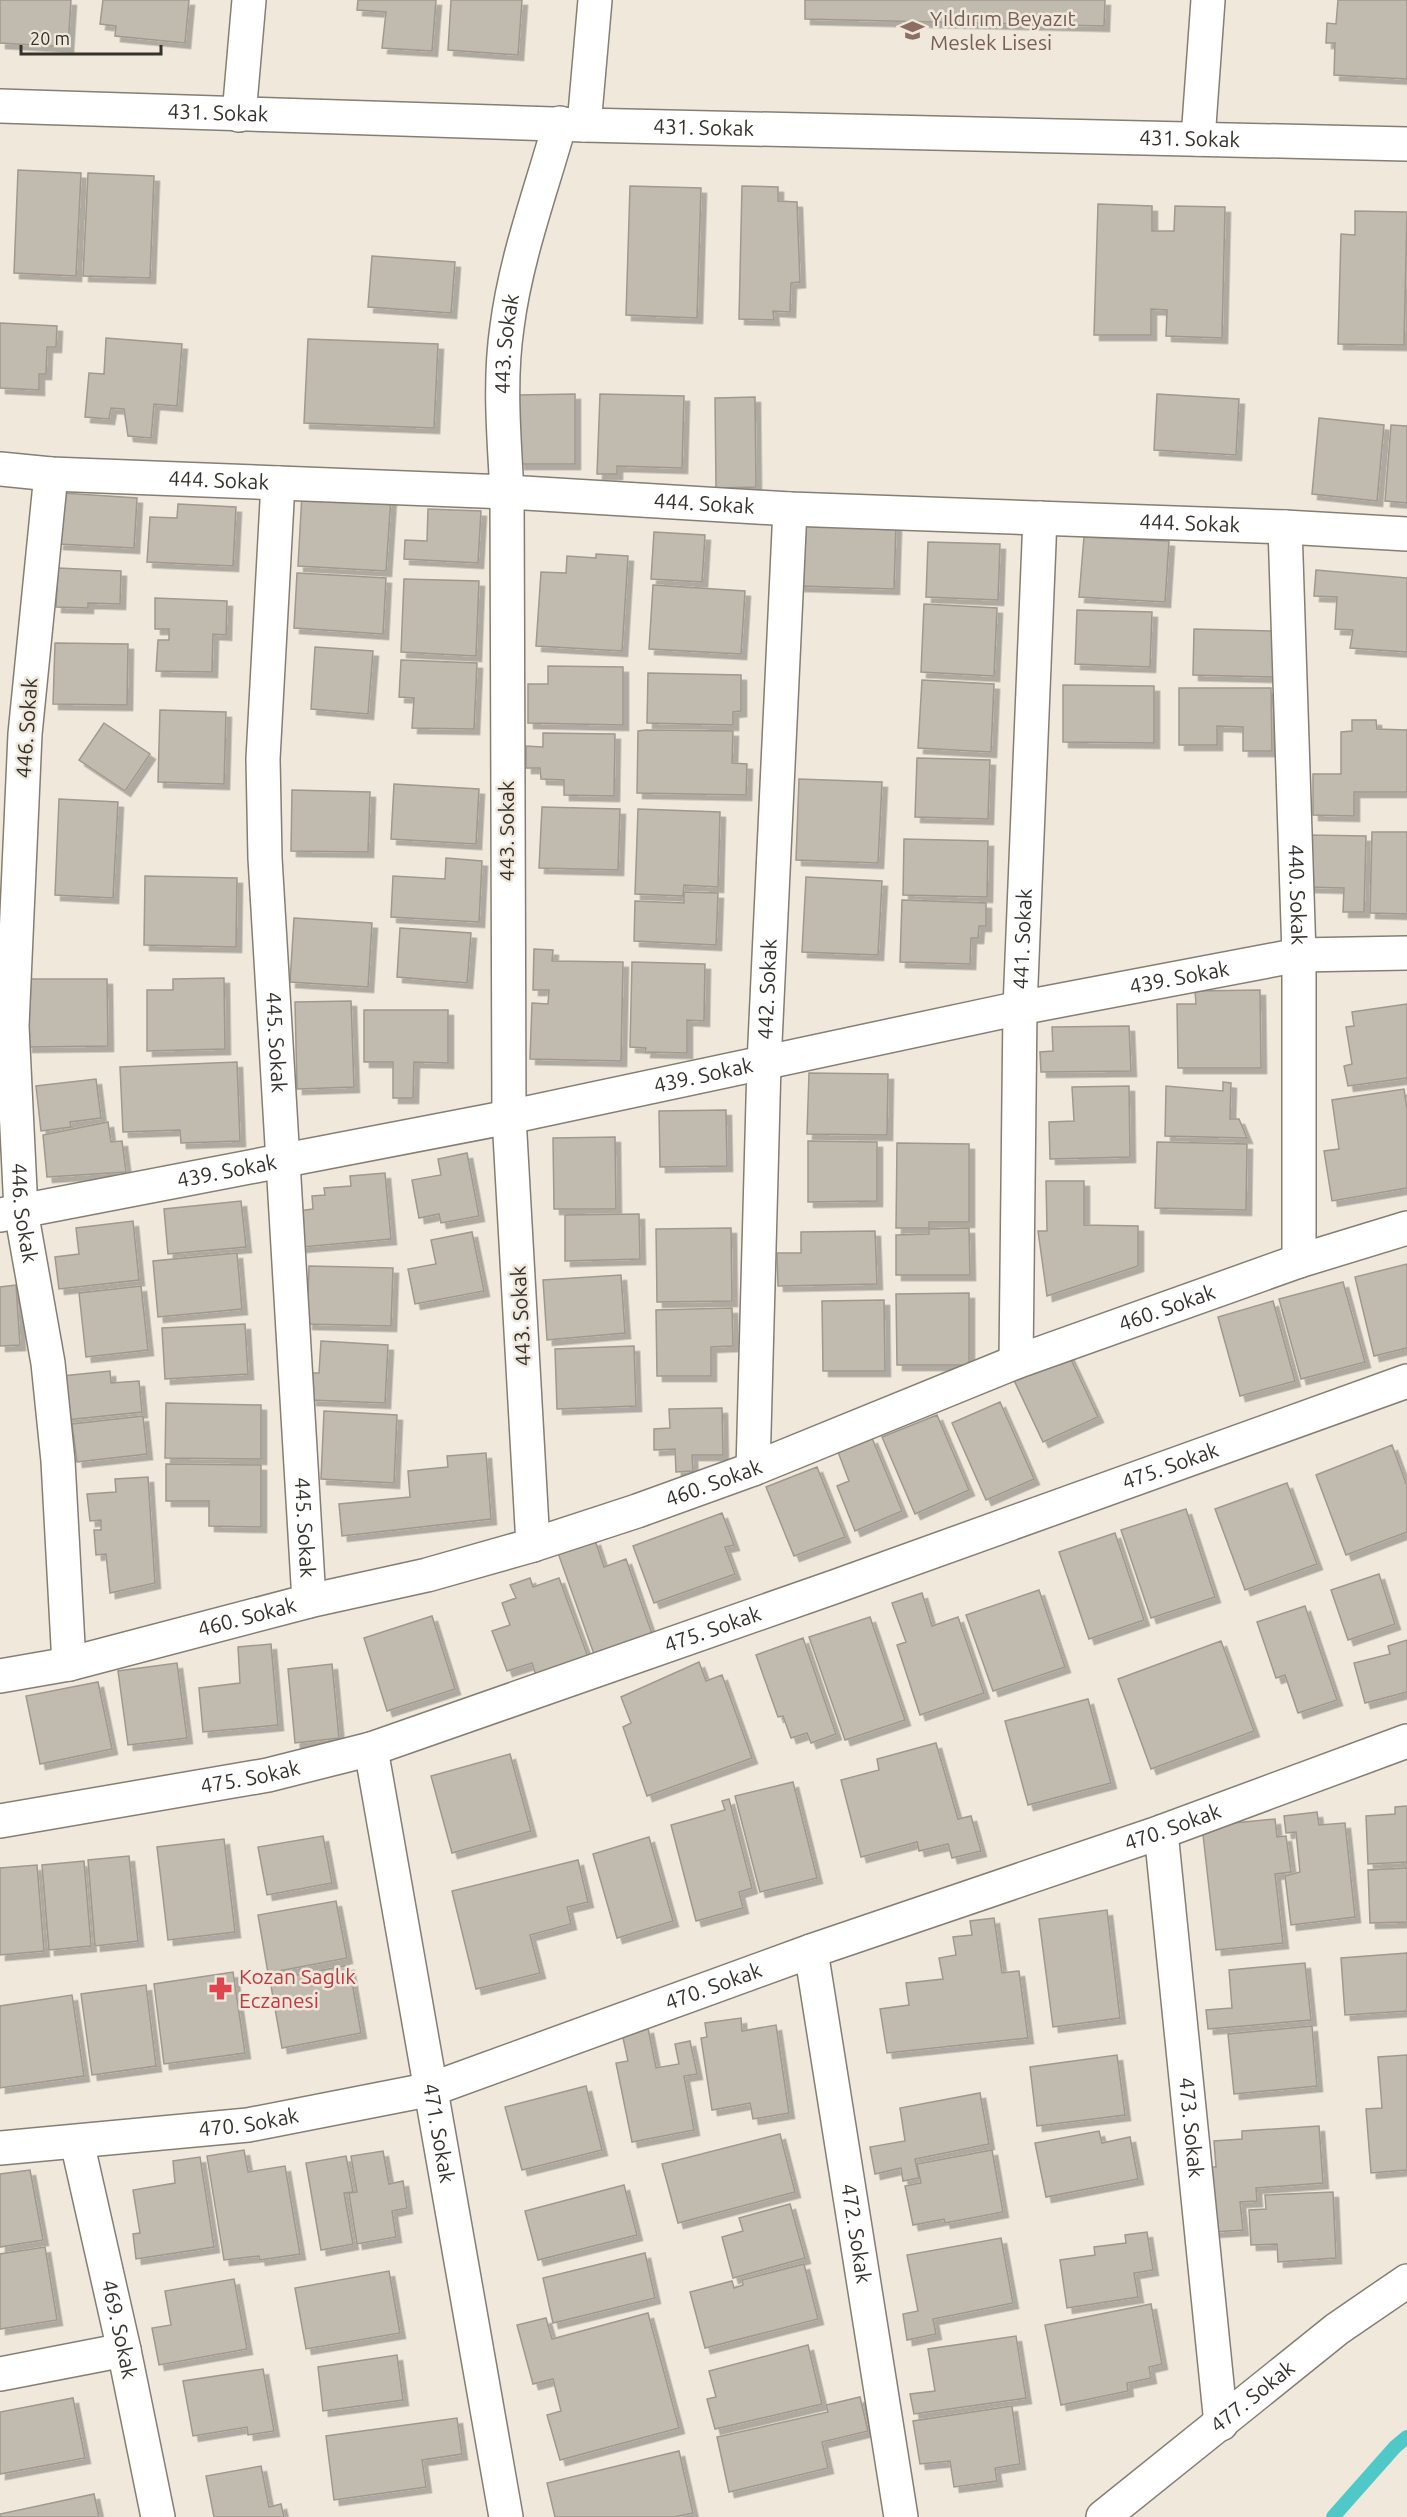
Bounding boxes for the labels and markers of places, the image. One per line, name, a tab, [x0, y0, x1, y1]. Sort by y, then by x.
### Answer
place label: Yıldırım Beyazıt Meslek Lisesi	[930, 6, 1076, 54]
school or university icon: Yıldırım Beyazıt Meslek Lisesi	[899, 18, 925, 44]
place label: Kozan Saglık Eczanesi	[239, 1964, 356, 2012]
pharmacy icon: Kozan Saglık Eczanesi	[208, 1976, 234, 2002]

